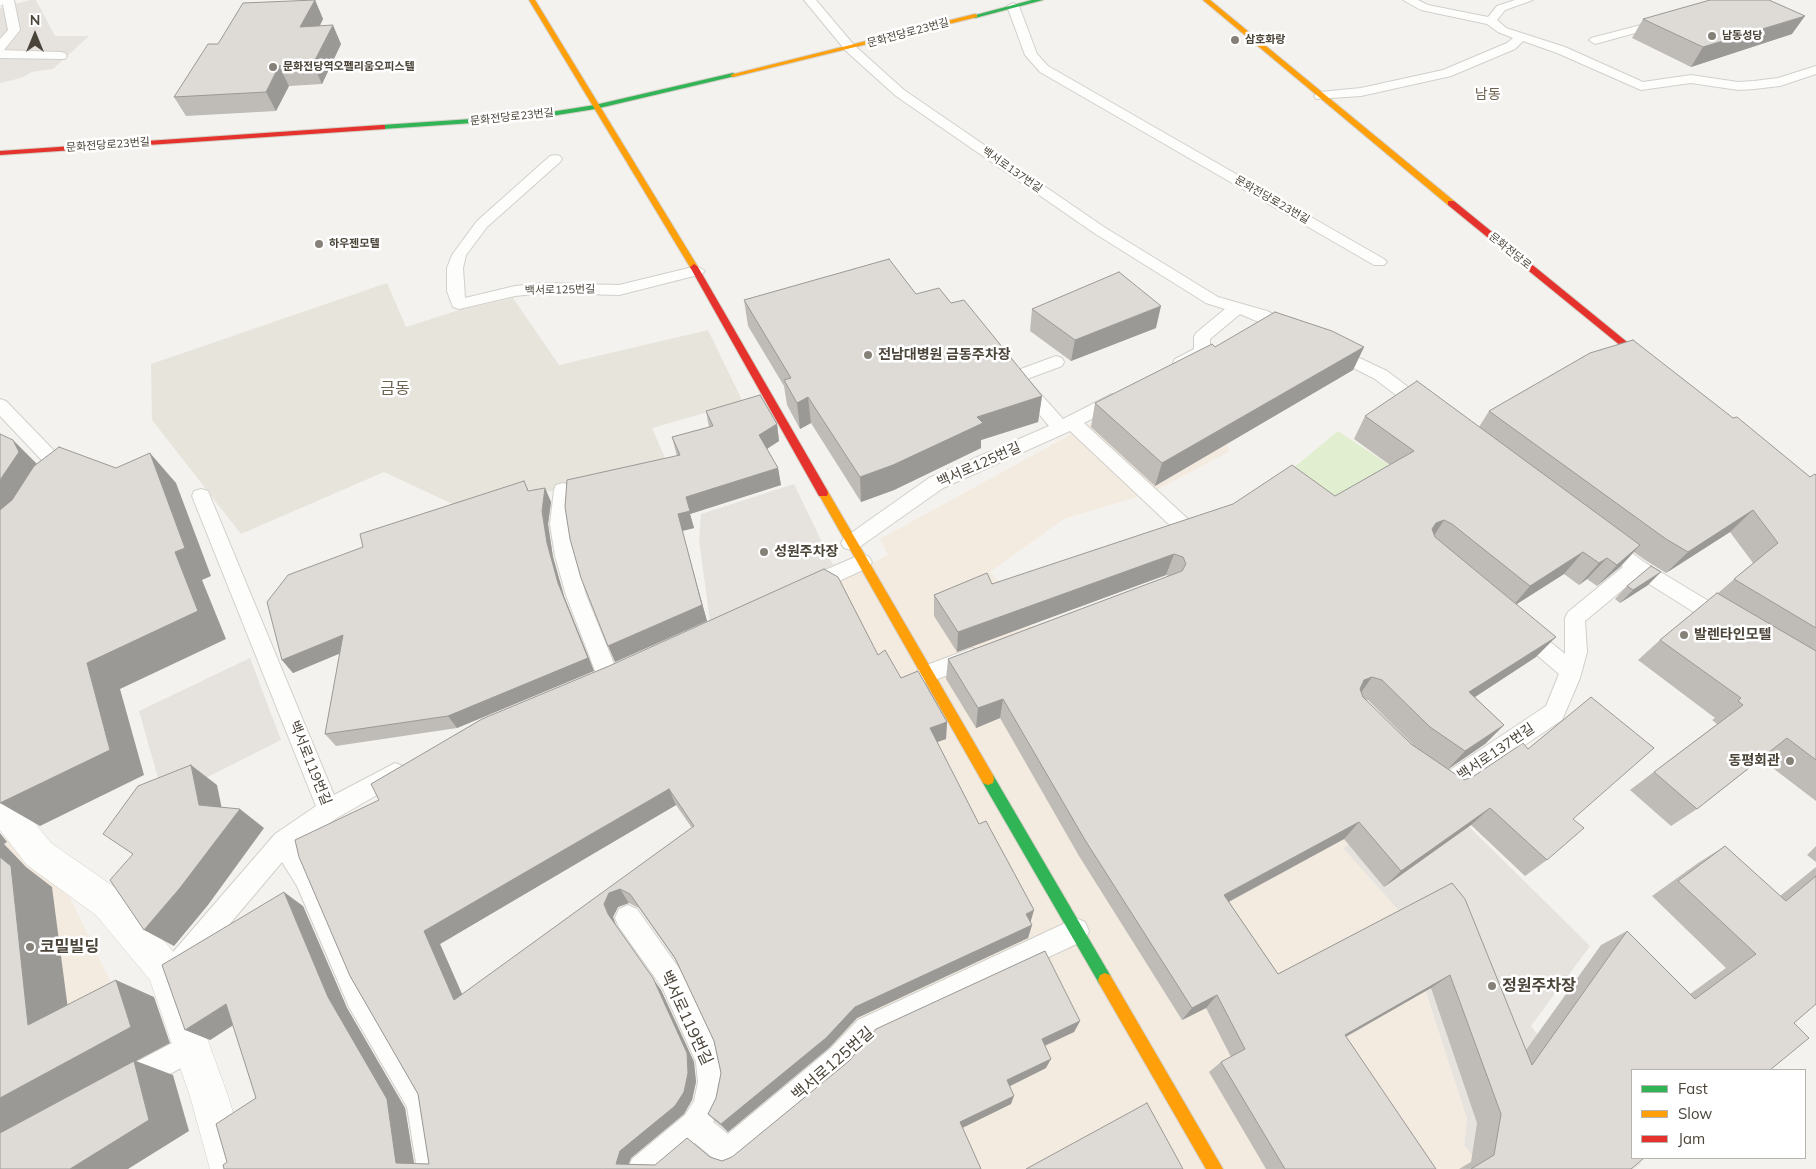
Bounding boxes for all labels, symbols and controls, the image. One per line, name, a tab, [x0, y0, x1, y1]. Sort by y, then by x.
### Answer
north arrow	[10, 10, 60, 60]
text: N	[30, 11, 40, 29]
street label: 문화전당로23번길	[866, 16, 950, 50]
place label: 남동성당	[1722, 29, 1762, 43]
marker: 남동성당	[1706, 30, 1718, 42]
place label: 삼호화랑	[1245, 33, 1285, 47]
marker: 삼호화랑	[1229, 34, 1241, 46]
place label: 문화전당역오펠리움오피스텔	[283, 60, 415, 74]
marker: 문화전당역오펠리움오피스텔	[267, 61, 279, 73]
district label: 남동	[1475, 87, 1501, 103]
street label: 문화전당로23번길	[470, 106, 554, 128]
street label: 문화전당로23번길	[66, 135, 150, 155]
street label: 백서로137번길	[979, 144, 1045, 196]
street label: 문화전당로23번길	[1232, 173, 1312, 227]
street label: 문화전당로	[1486, 230, 1534, 272]
place label: 하우젠모텔	[329, 237, 380, 251]
marker: 하우젠모텔	[313, 238, 325, 250]
street label: 백서로125번길	[525, 283, 595, 297]
place label: 전남대병원 금동주차장	[878, 347, 1011, 363]
marker: 전남대병원 금동주차장	[862, 349, 874, 361]
district label: 금동	[380, 379, 410, 399]
street label: 백서로125번길	[935, 439, 1023, 491]
place label: 성원주차장	[774, 544, 838, 560]
marker: 성원주차장	[758, 546, 770, 558]
place label: 발렌타인모텔	[1694, 627, 1771, 643]
marker: 발렌타인모텔	[1678, 629, 1690, 641]
street label: 백서로119번길	[285, 718, 335, 808]
street label: 백서로137번길	[1454, 720, 1538, 784]
place label: 동평회관	[1728, 753, 1780, 769]
marker: 동평회관	[1784, 755, 1796, 767]
place label: 코밀빌딩	[40, 937, 99, 957]
marker: 코밀빌딩	[24, 941, 36, 953]
street label: 백서로119번길	[656, 968, 716, 1068]
place label: 정원주차장	[1502, 976, 1576, 996]
marker: 정원주차장	[1486, 980, 1498, 992]
street label: 백서로125번길	[788, 1023, 878, 1105]
legend	[1631, 1069, 1806, 1159]
text: Fast	[1678, 1079, 1708, 1098]
text: Slow	[1678, 1104, 1712, 1123]
text: Jam	[1678, 1129, 1705, 1148]

